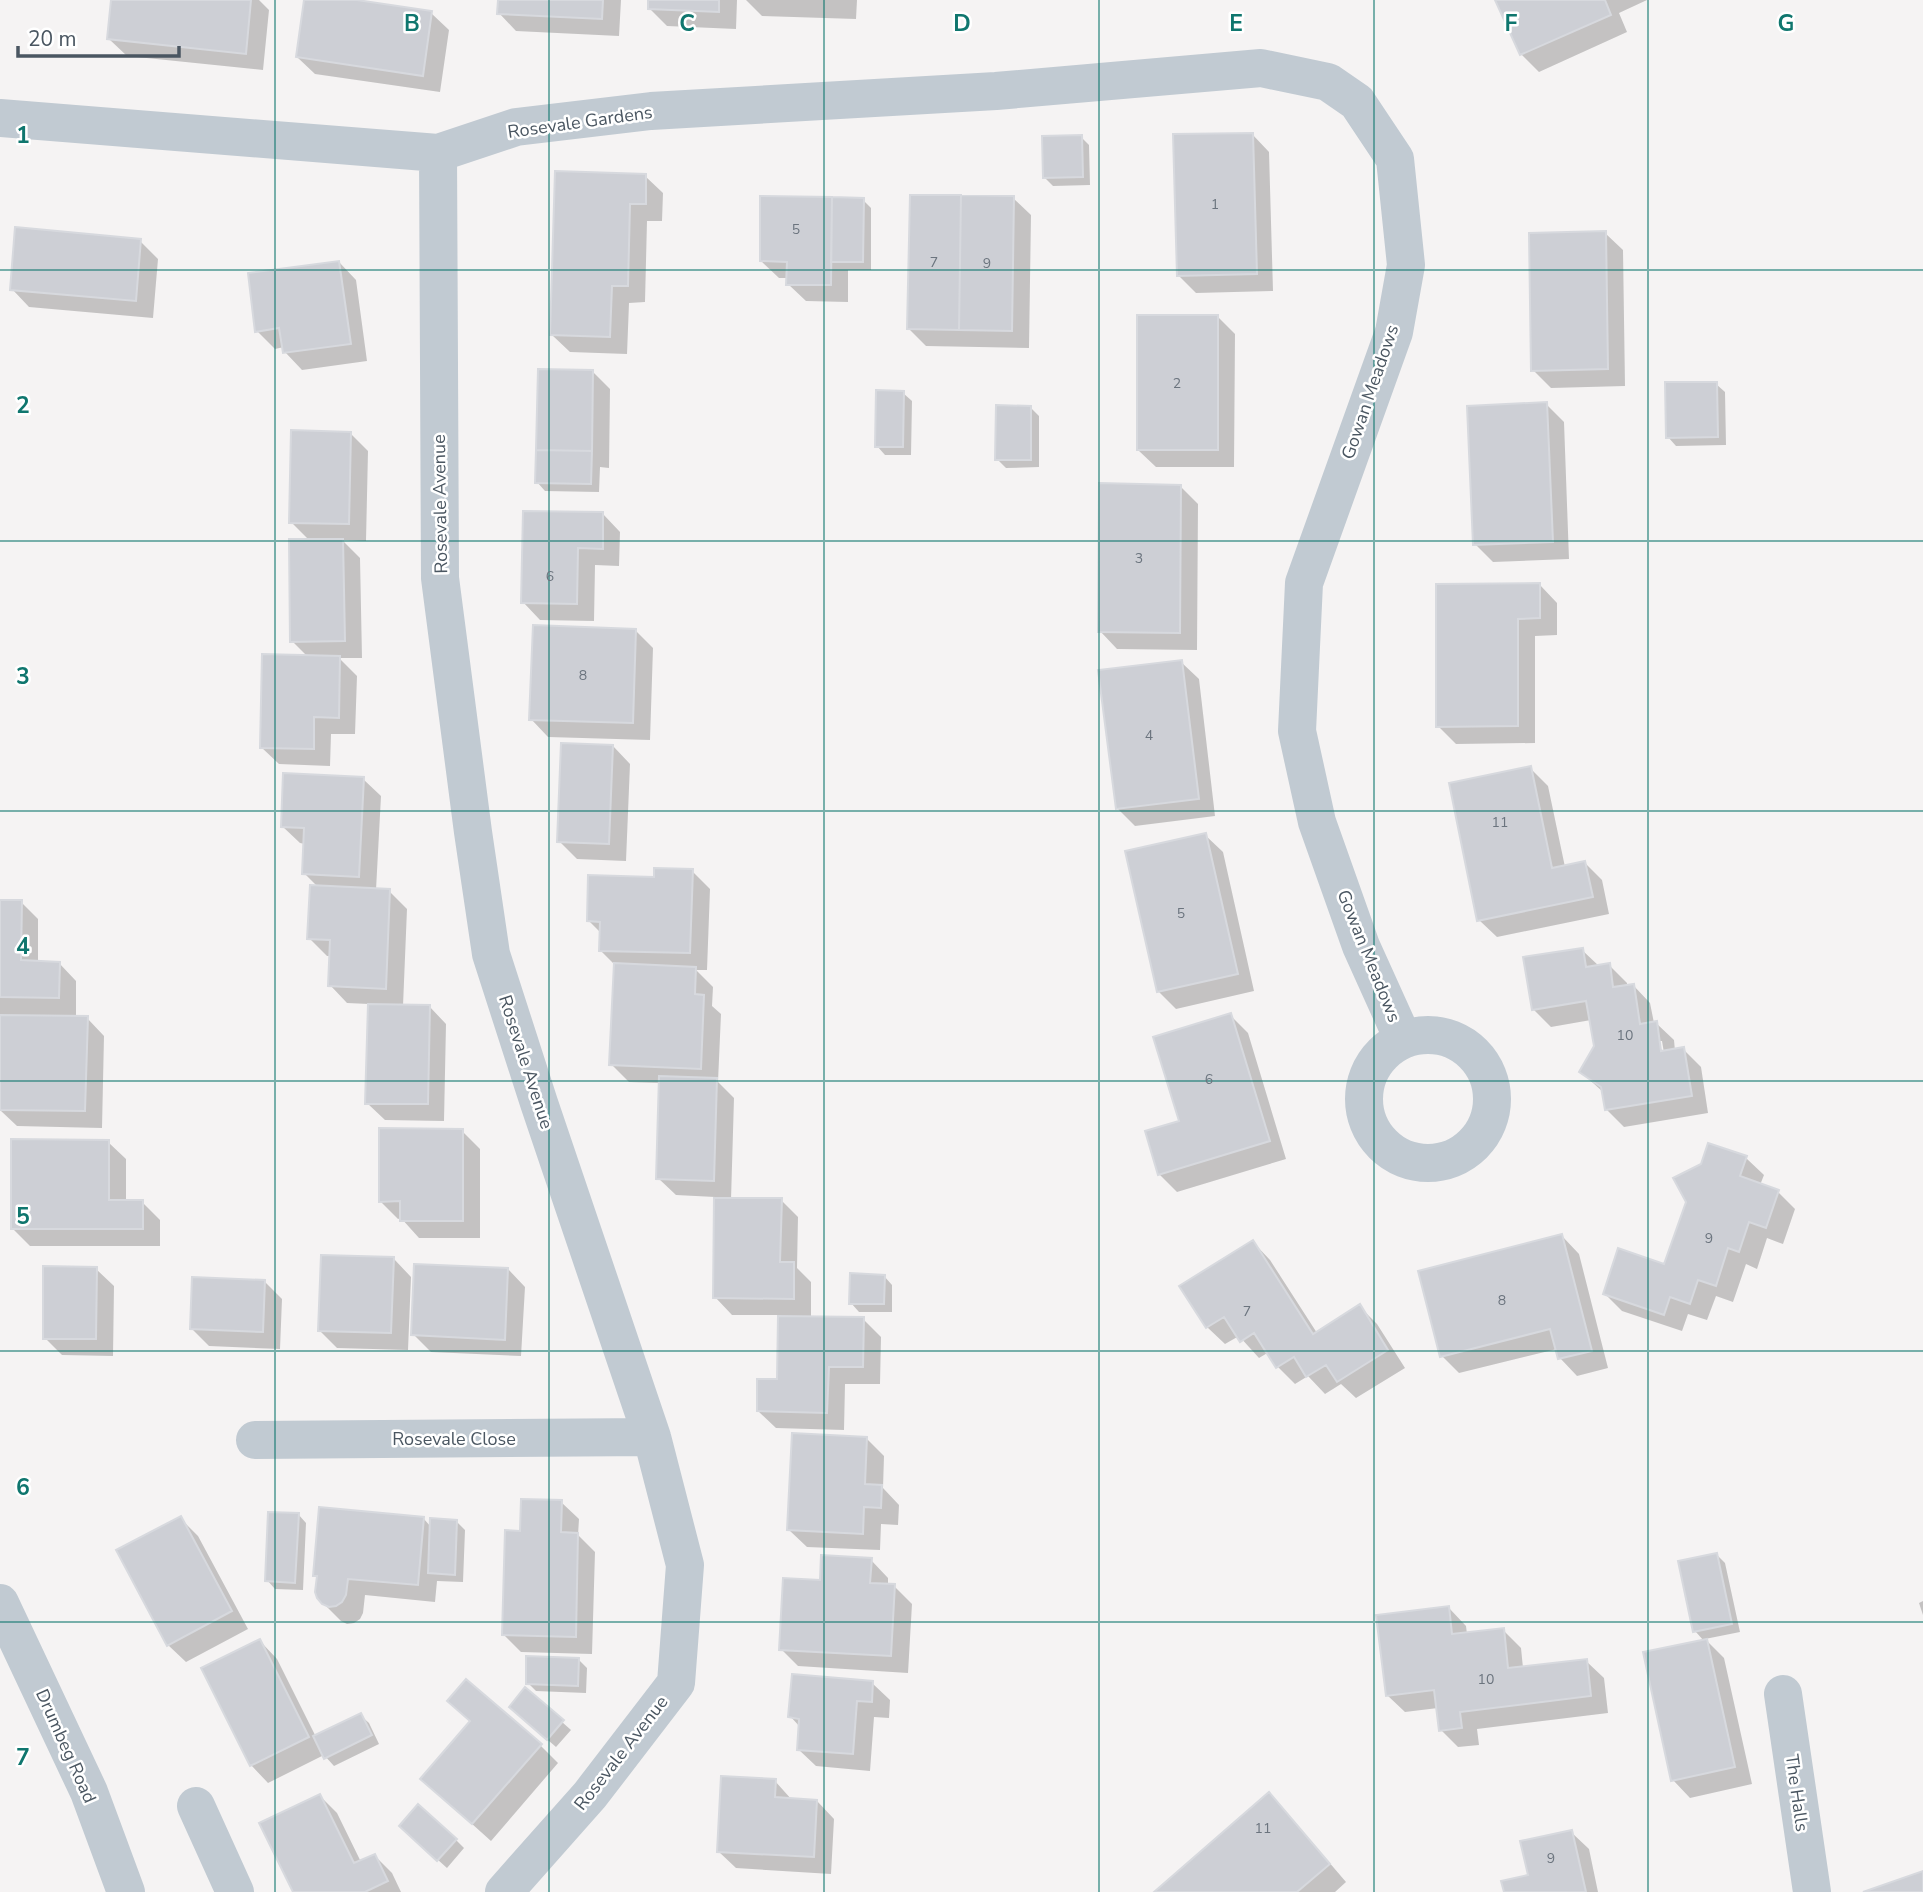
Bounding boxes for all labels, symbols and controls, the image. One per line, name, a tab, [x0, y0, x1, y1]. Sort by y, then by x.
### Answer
text: B	[404, 8, 420, 39]
text: C	[679, 8, 695, 39]
text: D	[953, 8, 971, 39]
text: E	[1229, 8, 1243, 39]
text: F	[1505, 8, 1518, 39]
text: G	[1778, 8, 1794, 39]
scale bar	[18, 14, 178, 58]
text: 20 m	[28, 25, 77, 53]
street label: Rosevale Gardens	[506, 100, 654, 144]
text: 1	[16, 120, 30, 151]
house number: 1	[1211, 195, 1219, 214]
house number: 5	[792, 220, 800, 239]
house number: 7	[930, 253, 938, 272]
house number: 9	[983, 254, 991, 273]
street label: Gowan Meadows	[1336, 322, 1404, 462]
house number: 2	[1173, 374, 1181, 393]
text: 2	[16, 390, 30, 421]
street label: Rosevale Avenue	[427, 434, 453, 574]
house number: 3	[1135, 549, 1143, 568]
house number: 6	[546, 567, 554, 586]
text: 3	[16, 661, 30, 692]
house number: 8	[579, 666, 587, 685]
house number: 4	[1145, 726, 1153, 745]
house number: 11	[1492, 813, 1508, 832]
street label: Gowan Meadows	[1332, 886, 1406, 1026]
house number: 5	[1177, 904, 1185, 923]
text: 4	[16, 931, 30, 962]
street label: Rosevale Avenue	[493, 992, 559, 1132]
house number: 10	[1617, 1026, 1633, 1045]
house number: 6	[1205, 1070, 1213, 1089]
text: 5	[16, 1201, 30, 1232]
house number: 9	[1705, 1229, 1713, 1248]
house number: 8	[1498, 1291, 1506, 1310]
house number: 7	[1243, 1302, 1251, 1321]
street label: Rosevale Close	[392, 1427, 516, 1451]
text: 6	[16, 1472, 30, 1503]
house number: 10	[1478, 1670, 1494, 1689]
street label: Drumbeg Road	[30, 1685, 102, 1807]
street label: Rosevale Avenue	[569, 1691, 673, 1815]
text: 7	[16, 1742, 30, 1773]
street label: The Halls	[1780, 1753, 1814, 1833]
house number: 11	[1255, 1819, 1271, 1838]
house number: 9	[1547, 1849, 1555, 1868]

